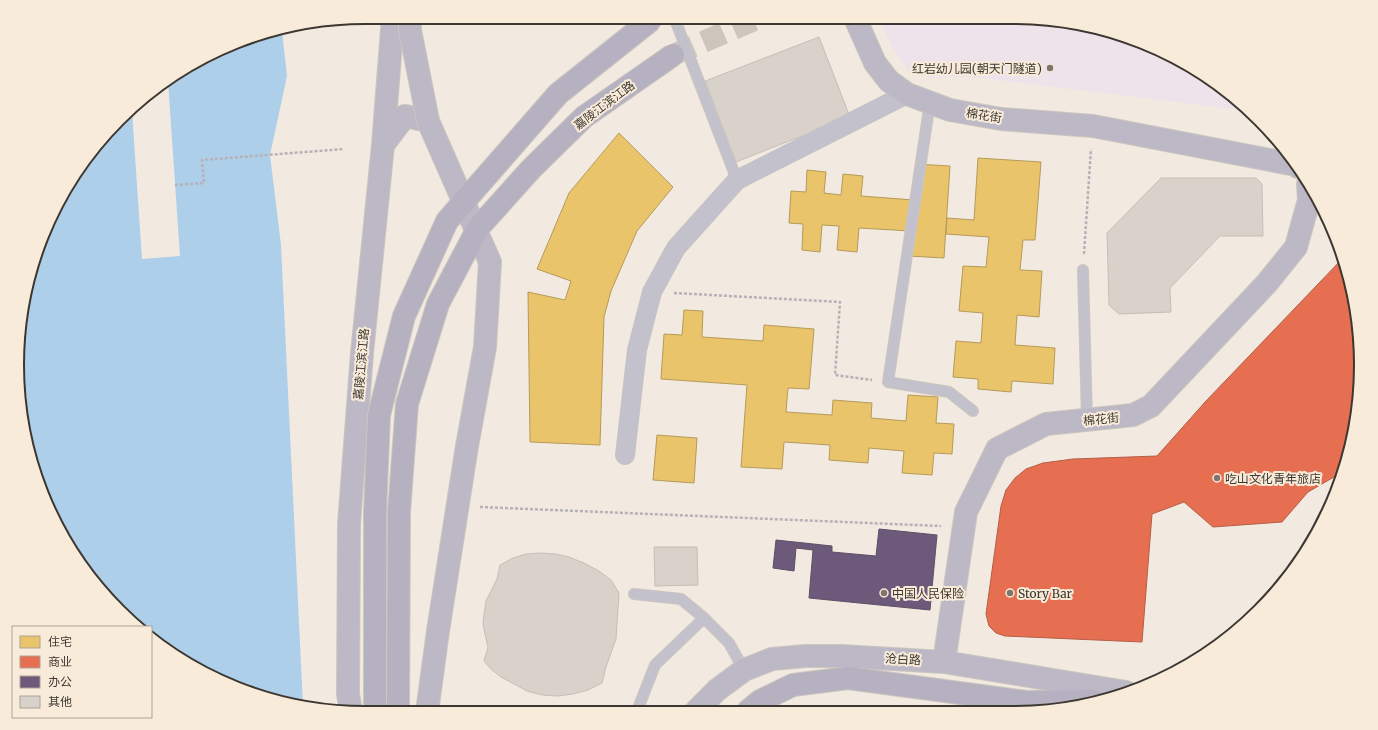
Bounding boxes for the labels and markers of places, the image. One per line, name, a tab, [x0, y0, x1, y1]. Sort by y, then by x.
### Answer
place label: 红岩幼儿园(朝天门隧道)	[912, 61, 1042, 76]
marker: 红岩幼儿园(朝天门隧道)	[1045, 63, 1055, 73]
place label: 吃山文化青年旅店	[1225, 471, 1321, 486]
marker: 吃山文化青年旅店	[1212, 473, 1222, 483]
place label: 中国人民保险	[892, 586, 964, 601]
place label: Story Bar	[1018, 586, 1073, 601]
marker: 中国人民保险	[879, 588, 889, 598]
marker: Story Bar	[1005, 588, 1015, 598]

